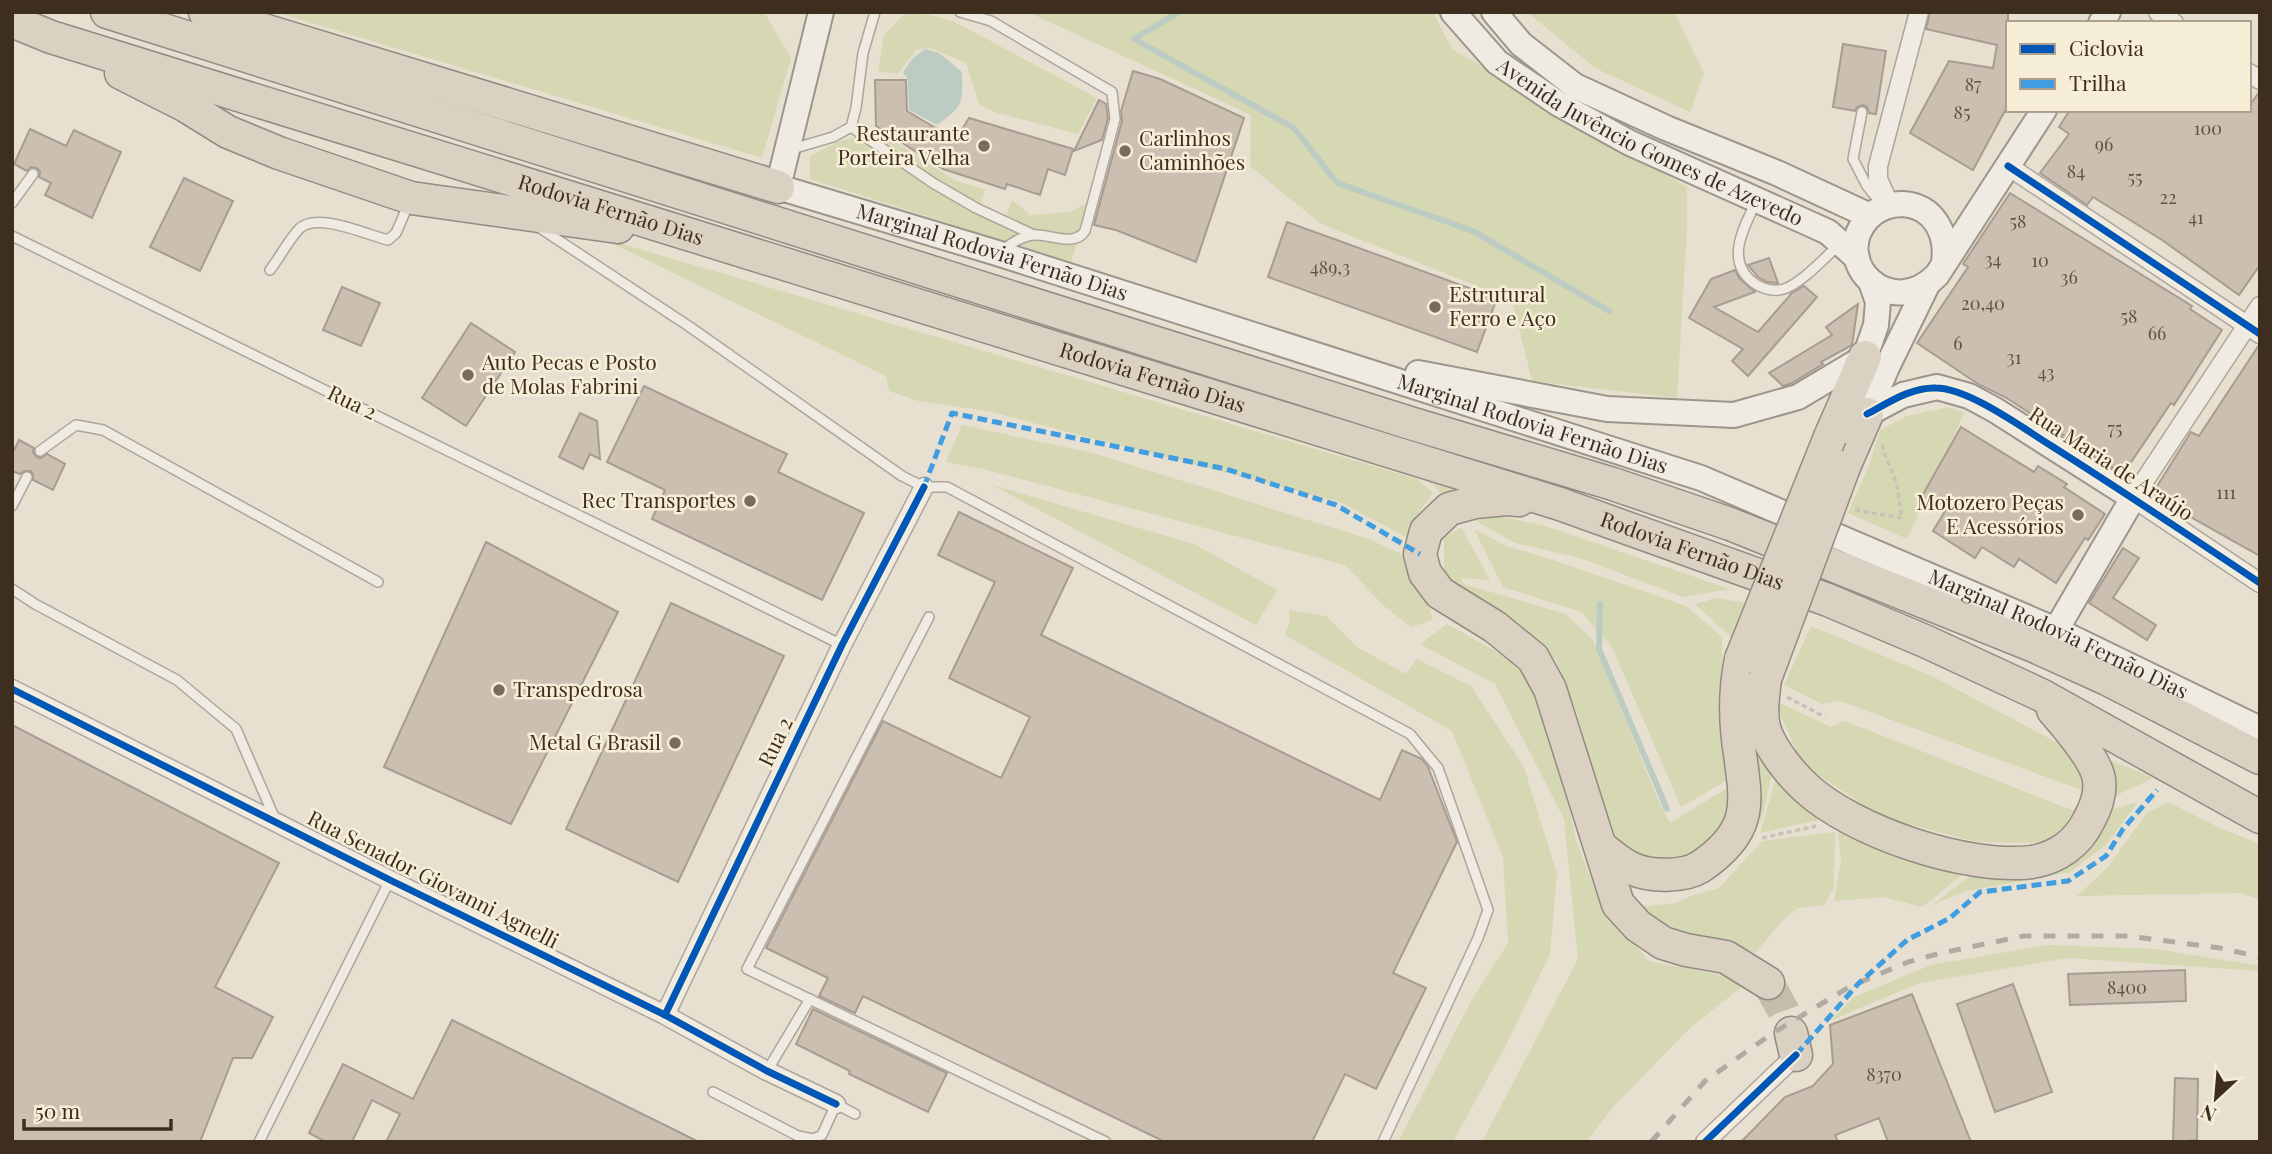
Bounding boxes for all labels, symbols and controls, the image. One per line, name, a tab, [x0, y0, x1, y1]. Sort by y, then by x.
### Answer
legend	[2006, 21, 2251, 112]
text: Ciclovia	[2069, 33, 2144, 61]
street label: Avenida Juvêncio Gomes de Azevedo	[1492, 50, 1808, 231]
text: Trilha	[2069, 68, 2127, 96]
house number: 87	[1965, 72, 1982, 96]
house number: 85	[1954, 100, 1970, 124]
house number: 100	[2194, 116, 2222, 140]
place label: Restaurante Porteira Velha	[837, 118, 971, 170]
place label: Carlinhos Caminhões	[1139, 123, 1245, 175]
house number: 96	[2095, 132, 2113, 156]
marker: Restaurante Porteira Velha	[976, 138, 992, 154]
marker: Carlinhos Caminhões	[1117, 143, 1133, 159]
house number: 84	[2067, 159, 2085, 183]
house number: 55	[2128, 165, 2142, 189]
street label: Rodovia Fernão Dias	[515, 166, 708, 250]
house number: 22	[2159, 185, 2177, 209]
street label: Marginal Rodovia Fernão Dias	[854, 195, 1132, 306]
house number: 41	[2188, 205, 2204, 229]
house number: 58	[2010, 209, 2026, 233]
house number: 34	[1984, 247, 2002, 271]
house number: 10	[2031, 248, 2049, 272]
house number: 489,3	[1310, 255, 1350, 279]
house number: 36	[2060, 265, 2078, 289]
place label: Estrutural Ferro e Aço	[1449, 279, 1556, 331]
house number: 20,40	[1961, 291, 2005, 315]
marker: Estrutural Ferro e Aço	[1427, 299, 1443, 315]
house number: 58	[2121, 304, 2137, 328]
house number: 66	[2148, 321, 2166, 345]
house number: 6	[1953, 331, 1963, 355]
street label: Rodovia Fernão Dias	[1057, 334, 1249, 418]
house number: 31	[2007, 345, 2022, 369]
place label: Auto Pecas e Posto de Molas Fabrini	[481, 347, 657, 399]
house number: 43	[2038, 360, 2054, 384]
street label: Marginal Rodovia Fernão Dias	[1394, 366, 1672, 479]
marker: Auto Pecas e Posto de Molas Fabrini	[460, 367, 476, 383]
street label: Rua 2	[324, 377, 382, 425]
street label: Rua Maria de Araújo	[2025, 399, 2200, 526]
house number: 75	[2108, 416, 2122, 440]
house number: 111	[2216, 480, 2236, 504]
place label: Rec Transportes	[582, 485, 736, 513]
place label: Motozero Peças E Acessórios	[1917, 487, 2064, 539]
marker: Rec Transportes	[742, 493, 758, 509]
street label: Rodovia Fernão Dias	[1597, 504, 1788, 595]
marker: Motozero Peças E Acessórios	[2070, 507, 2086, 523]
street label: Marginal Rodovia Fernão Dias	[1925, 561, 2194, 704]
place label: Transpedrosa	[513, 674, 644, 702]
marker: Transpedrosa	[491, 682, 507, 698]
street label: Rua 2	[750, 712, 798, 770]
place label: Metal G Brasil	[529, 727, 661, 755]
marker: Metal G Brasil	[667, 735, 683, 751]
street label: Rua Senador Giovanni Agnelli	[304, 803, 564, 954]
house number: 8400	[2107, 975, 2147, 999]
house number: 8370	[1866, 1062, 1902, 1086]
north arrow	[2181, 1063, 2251, 1133]
scale bar	[24, 1088, 172, 1132]
text: 50 m	[35, 1096, 81, 1124]
text: N	[2196, 1099, 2220, 1129]

